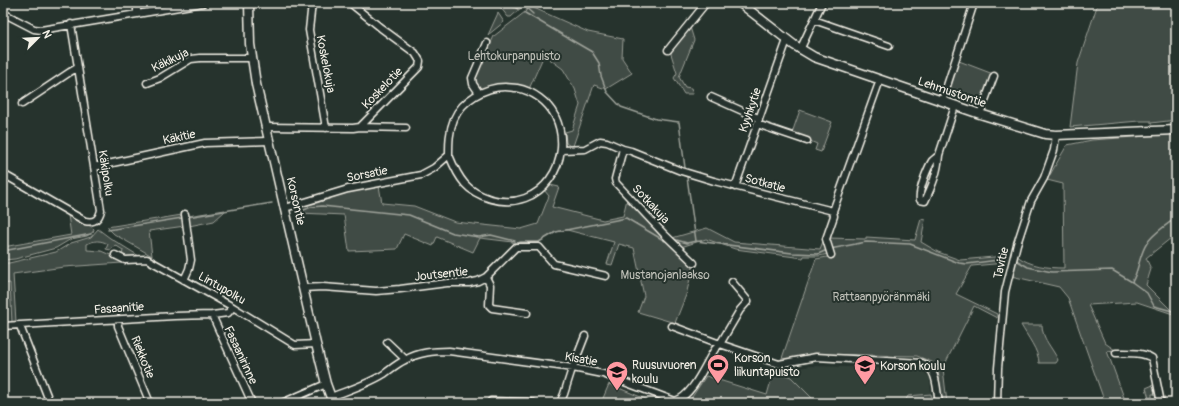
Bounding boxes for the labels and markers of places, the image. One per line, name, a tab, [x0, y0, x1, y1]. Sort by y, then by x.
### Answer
place label: Korson liikuntapuisto	[734, 351, 800, 380]
sports icon: Korson liikuntapuisto	[705, 352, 731, 385]
school or university icon: Korson koulu	[852, 353, 878, 386]
place label: Ruusuvuoren koulu	[632, 358, 697, 387]
school or university icon: Ruusuvuoren koulu	[604, 359, 630, 392]
place label: Korson koulu	[880, 359, 945, 374]

